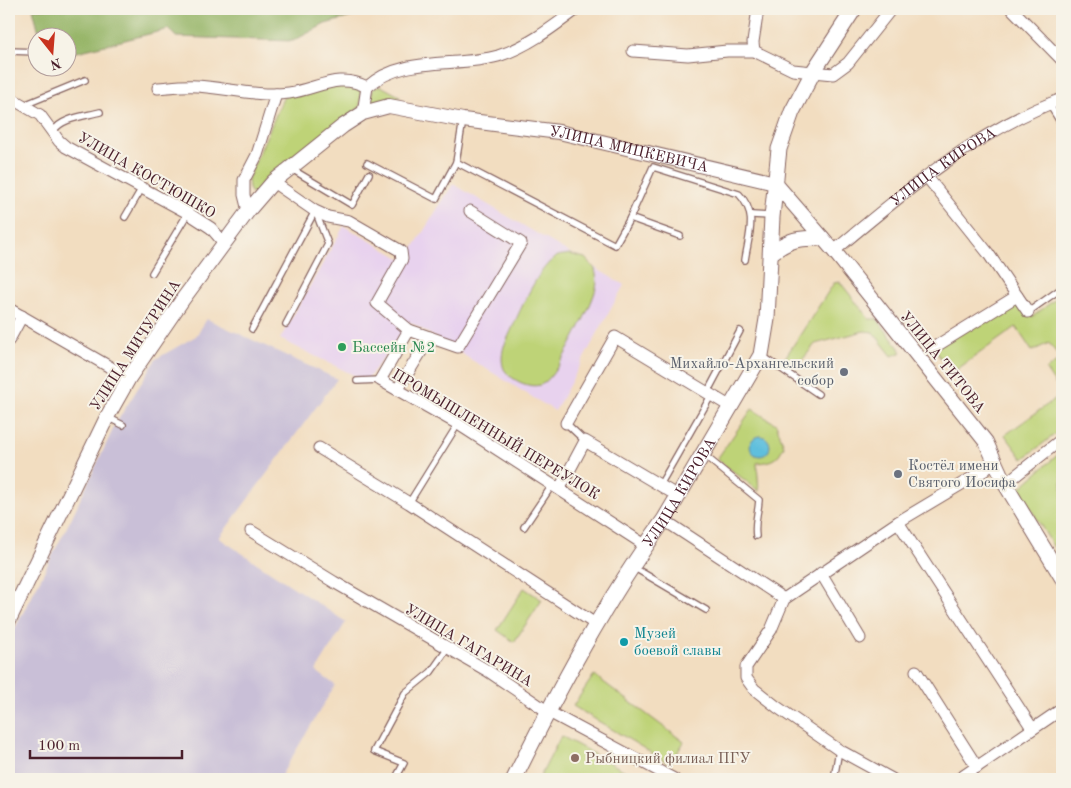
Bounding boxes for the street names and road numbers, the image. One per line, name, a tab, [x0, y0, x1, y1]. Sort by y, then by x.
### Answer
street label: УЛИЦА МИЦКЕВИЧА	[548, 125, 710, 176]
street label: УЛИЦА КИРОВА	[888, 125, 1000, 210]
street label: УЛИЦА КОСТЮШКО	[75, 131, 218, 222]
street label: УЛИЦА МИЧУРИНА	[88, 277, 184, 414]
street label: УЛИЦА ТИТОВА	[896, 309, 988, 417]
street label: ПРОМЫШЛЕННЫЙ ПЕРЕУЛОК	[389, 364, 604, 503]
street label: УЛИЦА КИРОВА	[641, 435, 720, 551]
street label: УЛИЦА ГАГАРИНА	[402, 602, 535, 691]

